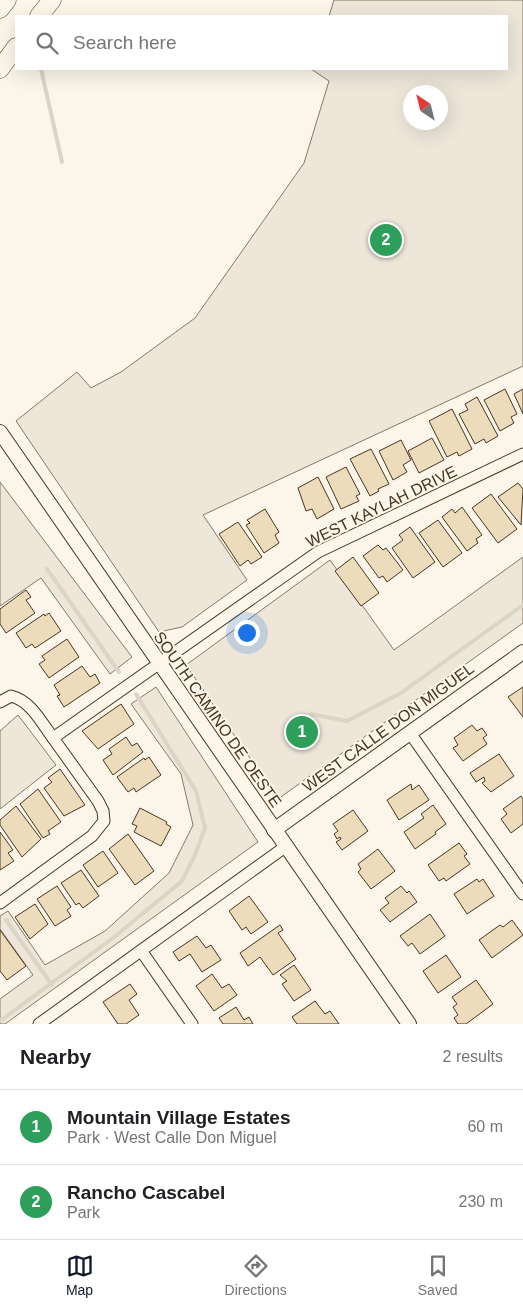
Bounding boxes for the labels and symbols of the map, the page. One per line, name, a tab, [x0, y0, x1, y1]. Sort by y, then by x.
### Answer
north arrow	[403, 85, 448, 130]
pin: 2	[370, 221, 402, 259]
street label: WEST KAYLAH DRIVE	[303, 462, 459, 550]
your location	[234, 620, 260, 646]
street label: SOUTH CAMINO DE OESTE	[150, 628, 285, 810]
street label: WEST CALLE DON MIGUEL	[300, 660, 477, 795]
pin: 1	[286, 713, 318, 751]

